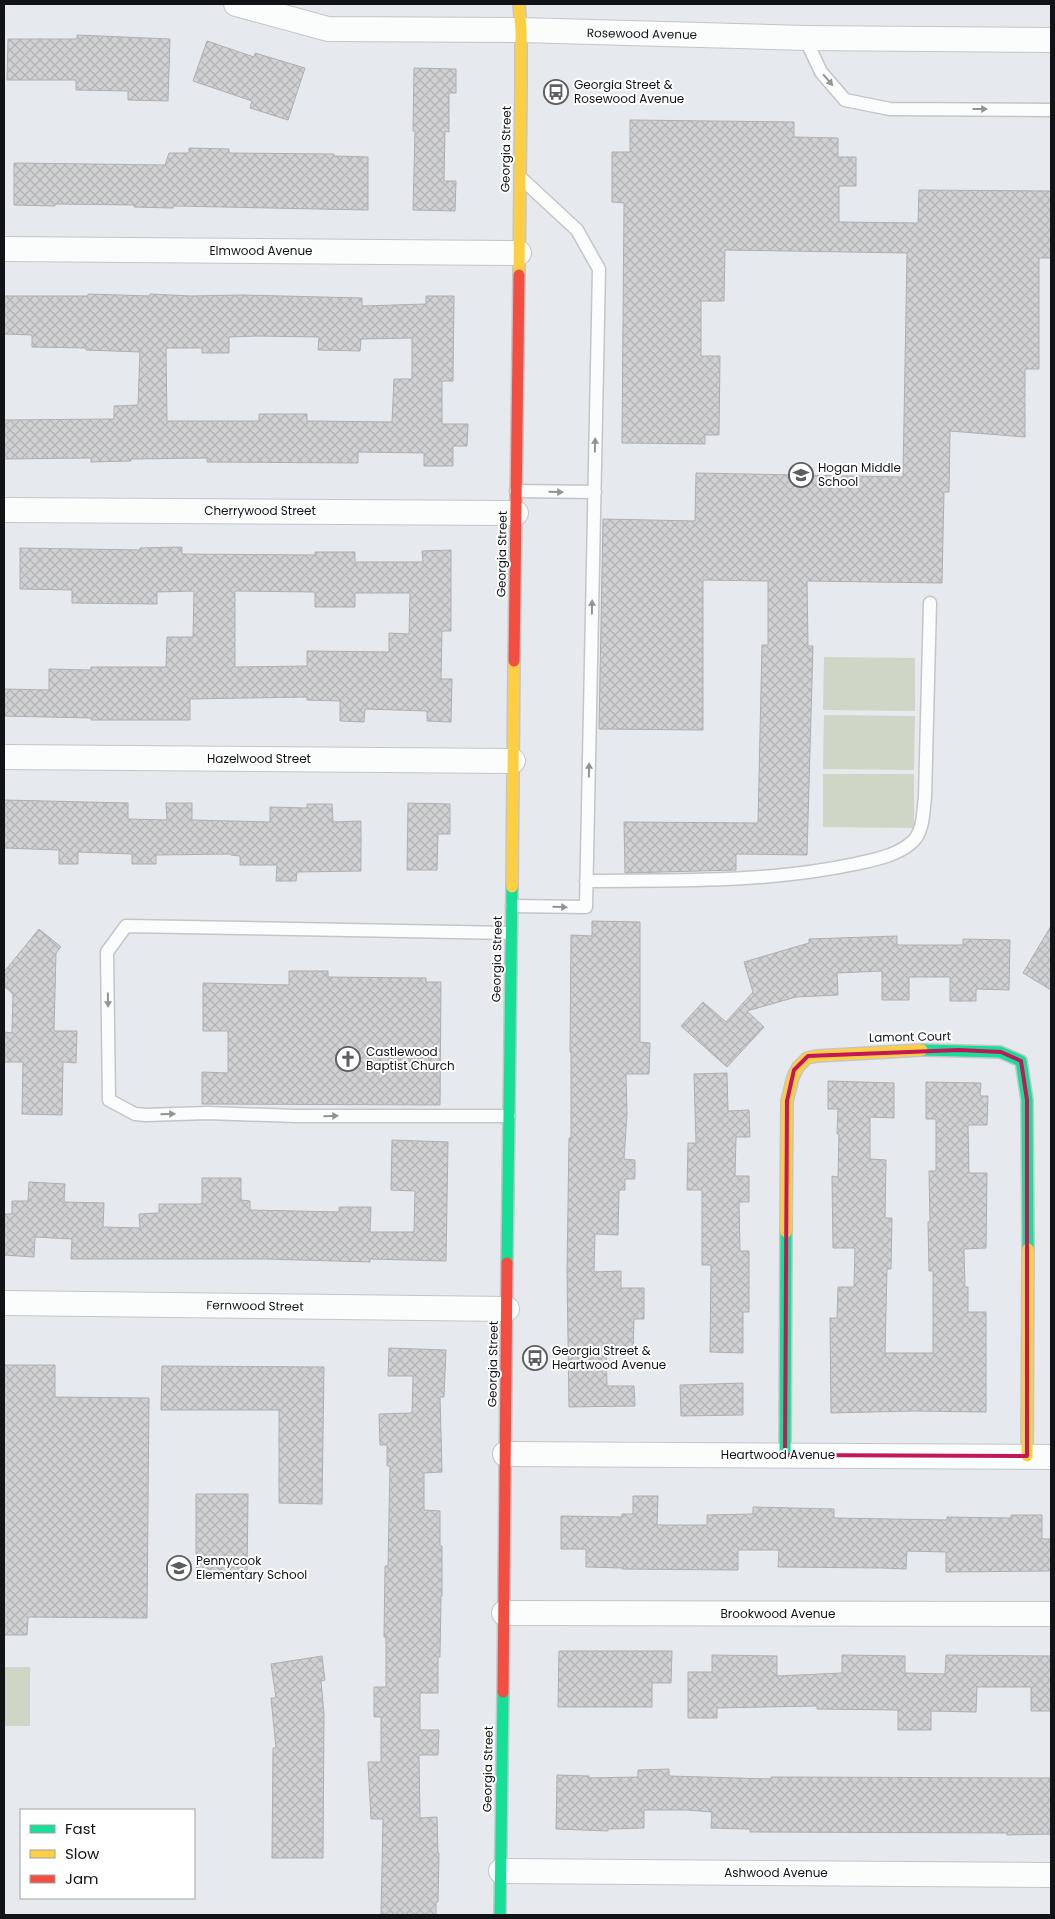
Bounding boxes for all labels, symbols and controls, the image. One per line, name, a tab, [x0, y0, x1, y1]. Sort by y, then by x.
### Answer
street label: Rosewood Avenue	[587, 24, 697, 43]
one-way arrow	[822, 74, 833, 86]
place label: Georgia Street & Rosewood Avenue	[574, 76, 684, 107]
bus stop icon: Georgia Street & Rosewood Avenue	[543, 79, 569, 105]
one-way arrow	[973, 105, 989, 113]
street label: Georgia Street	[496, 106, 515, 192]
street label: Elmwood Avenue	[209, 242, 313, 259]
one-way arrow	[591, 437, 599, 453]
place label: Hogan Middle School	[818, 459, 901, 490]
school or university icon: Hogan Middle School	[788, 462, 814, 488]
one-way arrow	[548, 489, 564, 497]
street label: Cherrywood Street	[204, 502, 316, 519]
street label: Georgia Street	[492, 511, 511, 597]
one-way arrow	[588, 599, 596, 615]
street label: Hazelwood Street	[207, 750, 311, 767]
one-way arrow	[585, 762, 593, 778]
one-way arrow	[553, 903, 569, 911]
street label: Georgia Street	[487, 916, 506, 1002]
one-way arrow	[104, 993, 112, 1009]
street label: Lamont Court	[869, 1027, 951, 1046]
place label: Castlewood Baptist Church	[366, 1043, 455, 1074]
church icon: Castlewood Baptist Church	[335, 1046, 361, 1072]
one-way arrow	[160, 1110, 176, 1118]
one-way arrow	[323, 1112, 339, 1120]
street label: Fernwood Street	[206, 1296, 304, 1315]
street label: Georgia Street	[483, 1321, 502, 1407]
place label: Georgia Street & Heartwood Avenue	[552, 1342, 666, 1373]
bus stop icon: Georgia Street & Heartwood Avenue	[522, 1345, 548, 1371]
street label: Heartwood Avenue	[721, 1446, 835, 1463]
place label: Pennycook Elementary School	[196, 1552, 307, 1583]
school or university icon: Pennycook Elementary School	[166, 1555, 192, 1581]
street label: Brookwood Avenue	[721, 1605, 835, 1622]
street label: Georgia Street	[478, 1726, 497, 1812]
legend	[20, 1809, 195, 1899]
text: Fast	[65, 1818, 96, 1839]
text: Slow	[65, 1843, 100, 1864]
street label: Ashwood Avenue	[724, 1864, 828, 1881]
text: Jam	[65, 1868, 99, 1889]

